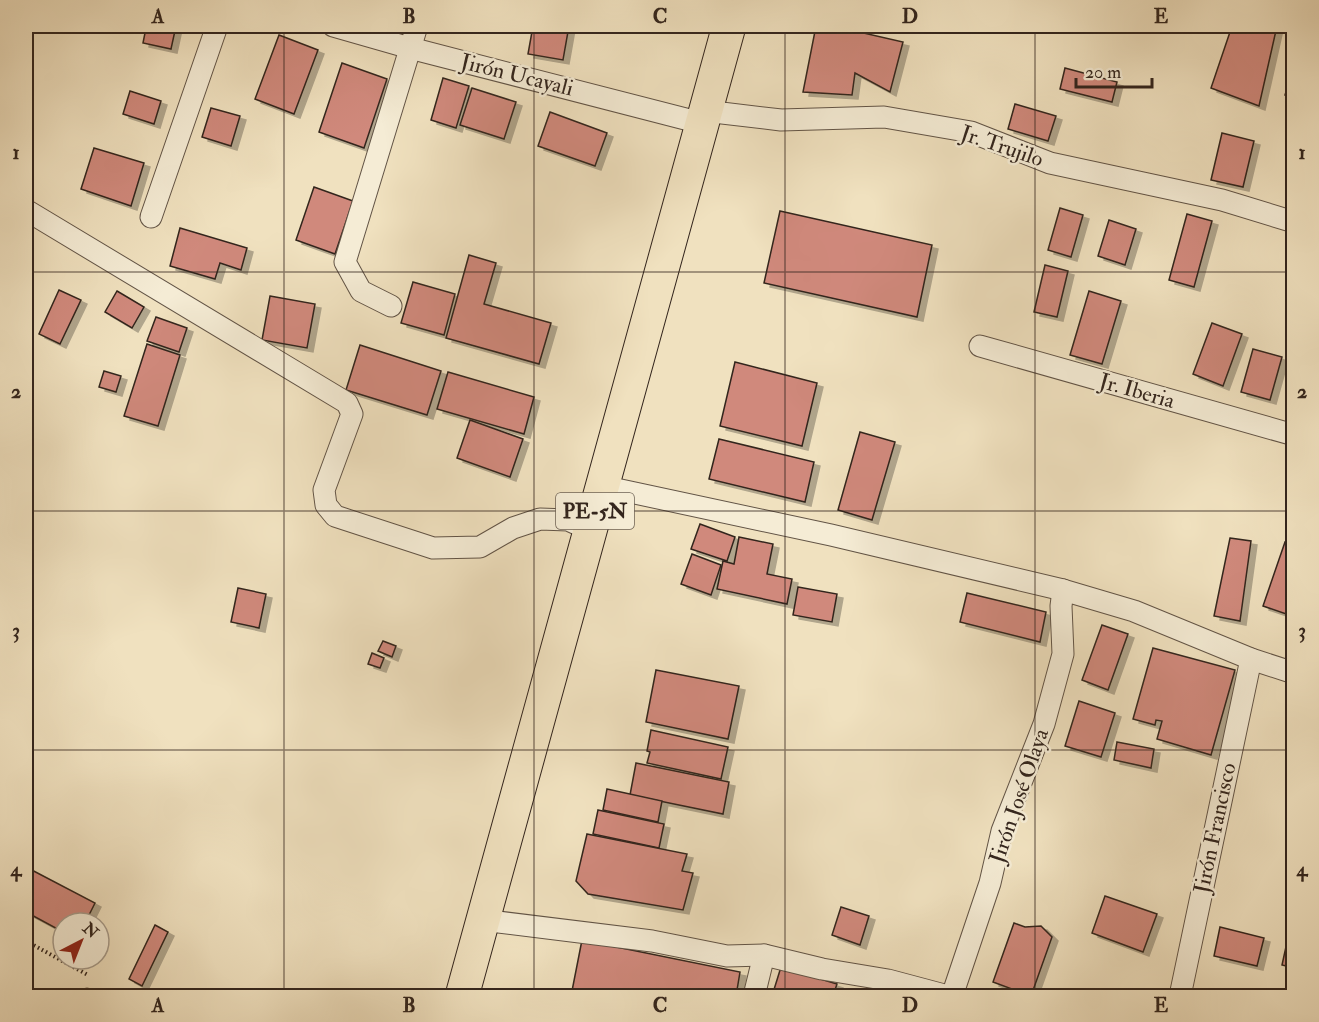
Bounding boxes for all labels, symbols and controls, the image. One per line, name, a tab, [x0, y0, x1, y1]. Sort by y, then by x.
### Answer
text: A	[151, 4, 165, 29]
text: B	[402, 4, 416, 29]
text: C	[653, 4, 667, 29]
text: D	[902, 4, 918, 29]
text: E	[1154, 4, 1169, 29]
street label: Jirón Ucayali	[457, 47, 576, 103]
scale bar	[1076, 51, 1152, 89]
text: 20 m	[1085, 61, 1121, 84]
street label: Jr. Trujilo	[956, 118, 1047, 173]
text: 1	[12, 140, 20, 165]
text: 1	[1298, 140, 1306, 165]
street label: Jr. Iberia	[1095, 367, 1179, 415]
text: 2	[11, 379, 21, 404]
text: 2	[1297, 379, 1307, 404]
road number: PE-5N	[556, 493, 634, 529]
text: 3	[12, 618, 20, 643]
text: 3	[1298, 618, 1306, 643]
street label: Jirón José Olaya	[983, 724, 1055, 868]
street label: Jirón Francisco	[1187, 760, 1242, 897]
text: 4	[10, 857, 23, 882]
text: 4	[1296, 857, 1309, 882]
north arrow	[51, 911, 111, 971]
text: N	[78, 918, 103, 943]
text: A	[151, 993, 165, 1018]
text: B	[402, 993, 416, 1018]
text: C	[653, 993, 667, 1018]
text: D	[902, 993, 918, 1018]
text: E	[1154, 993, 1169, 1018]

